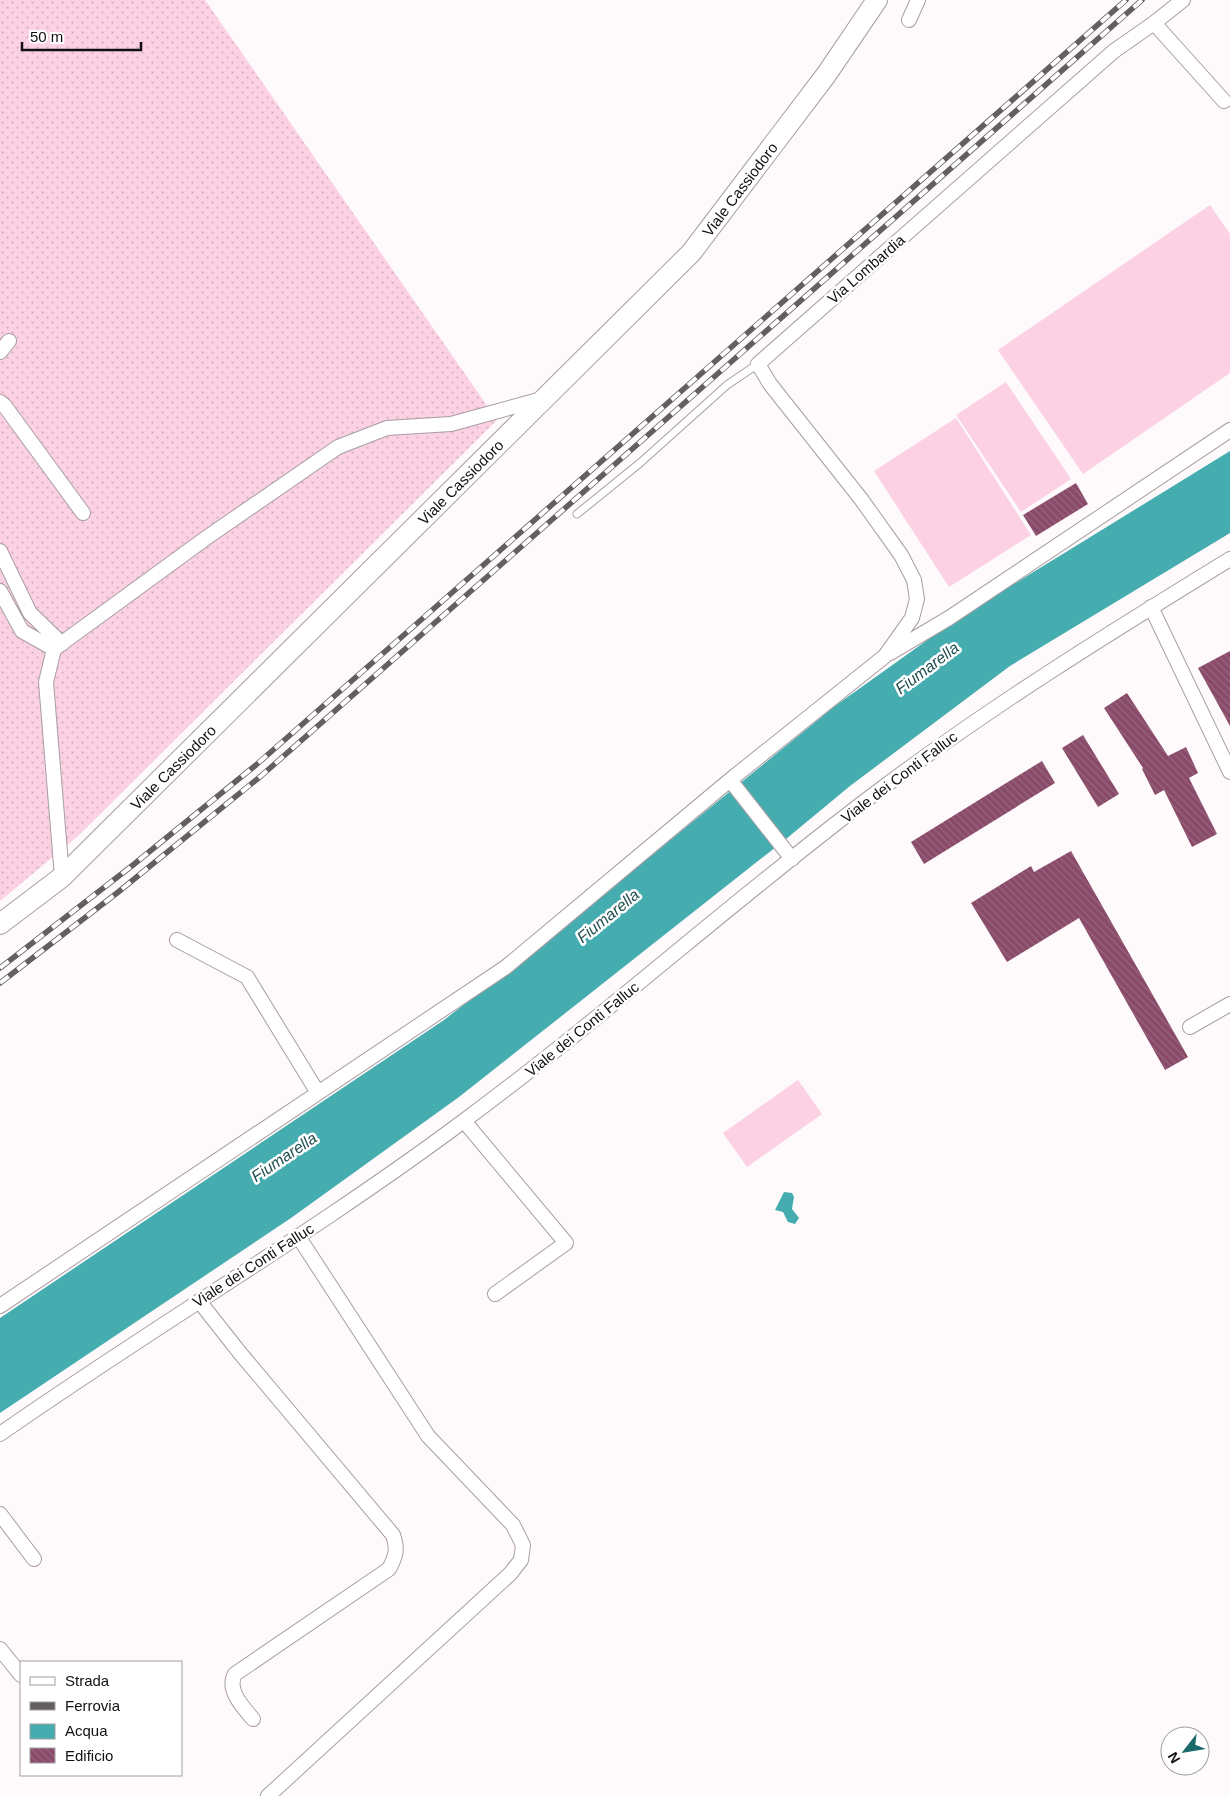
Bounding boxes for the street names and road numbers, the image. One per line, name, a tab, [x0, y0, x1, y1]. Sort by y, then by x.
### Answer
street label: Viale Cassiodoro	[698, 139, 780, 239]
street label: Via Lombardia	[824, 231, 908, 307]
street label: Viale Cassiodoro	[414, 436, 507, 528]
street label: Viale Cassiodoro	[127, 721, 219, 813]
street label: Viale dei Conti Falluc	[838, 728, 961, 826]
street label: Viale dei Conti Falluc	[522, 978, 642, 1080]
street label: Viale dei Conti Falluc	[189, 1219, 317, 1310]

